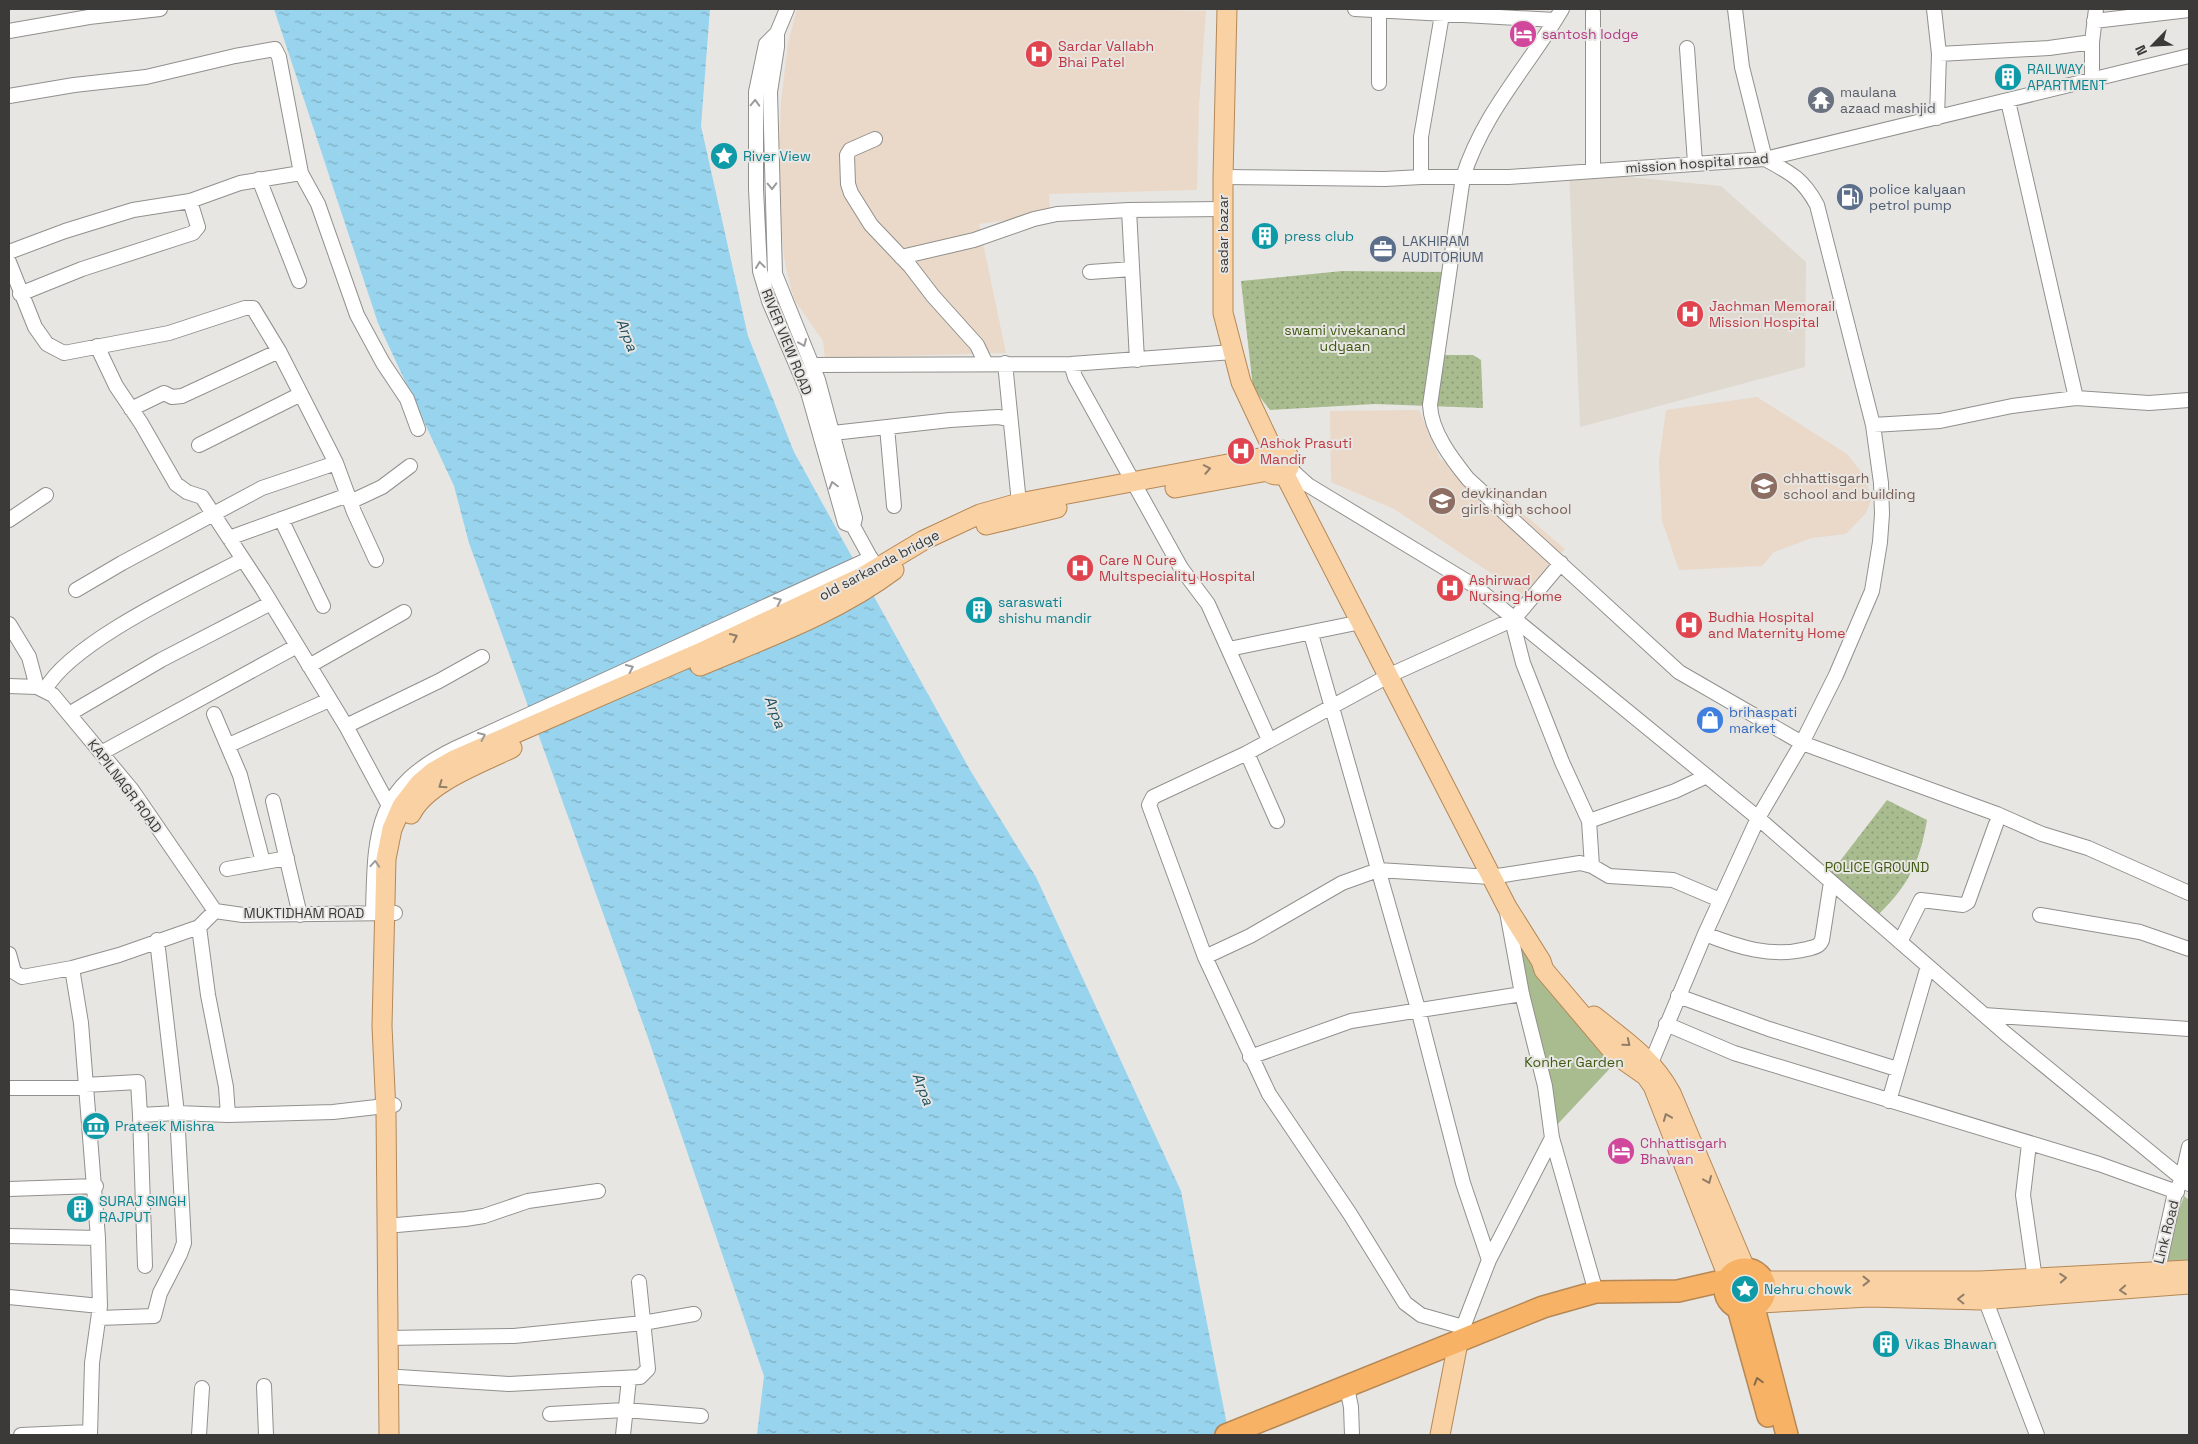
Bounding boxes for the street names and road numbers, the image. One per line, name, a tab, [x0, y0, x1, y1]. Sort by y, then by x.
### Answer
street label: mission hospital road	[1625, 149, 1769, 177]
street label: sadar bazar	[1214, 195, 1232, 273]
street label: RIVER VIEW ROAD	[758, 286, 816, 398]
street label: old sarkanda bridge	[816, 526, 942, 604]
street label: KAPILNAGR ROAD	[84, 736, 166, 836]
street label: MUKTIDHAM ROAD	[244, 904, 364, 922]
street label: Link Road	[2149, 1198, 2183, 1266]

